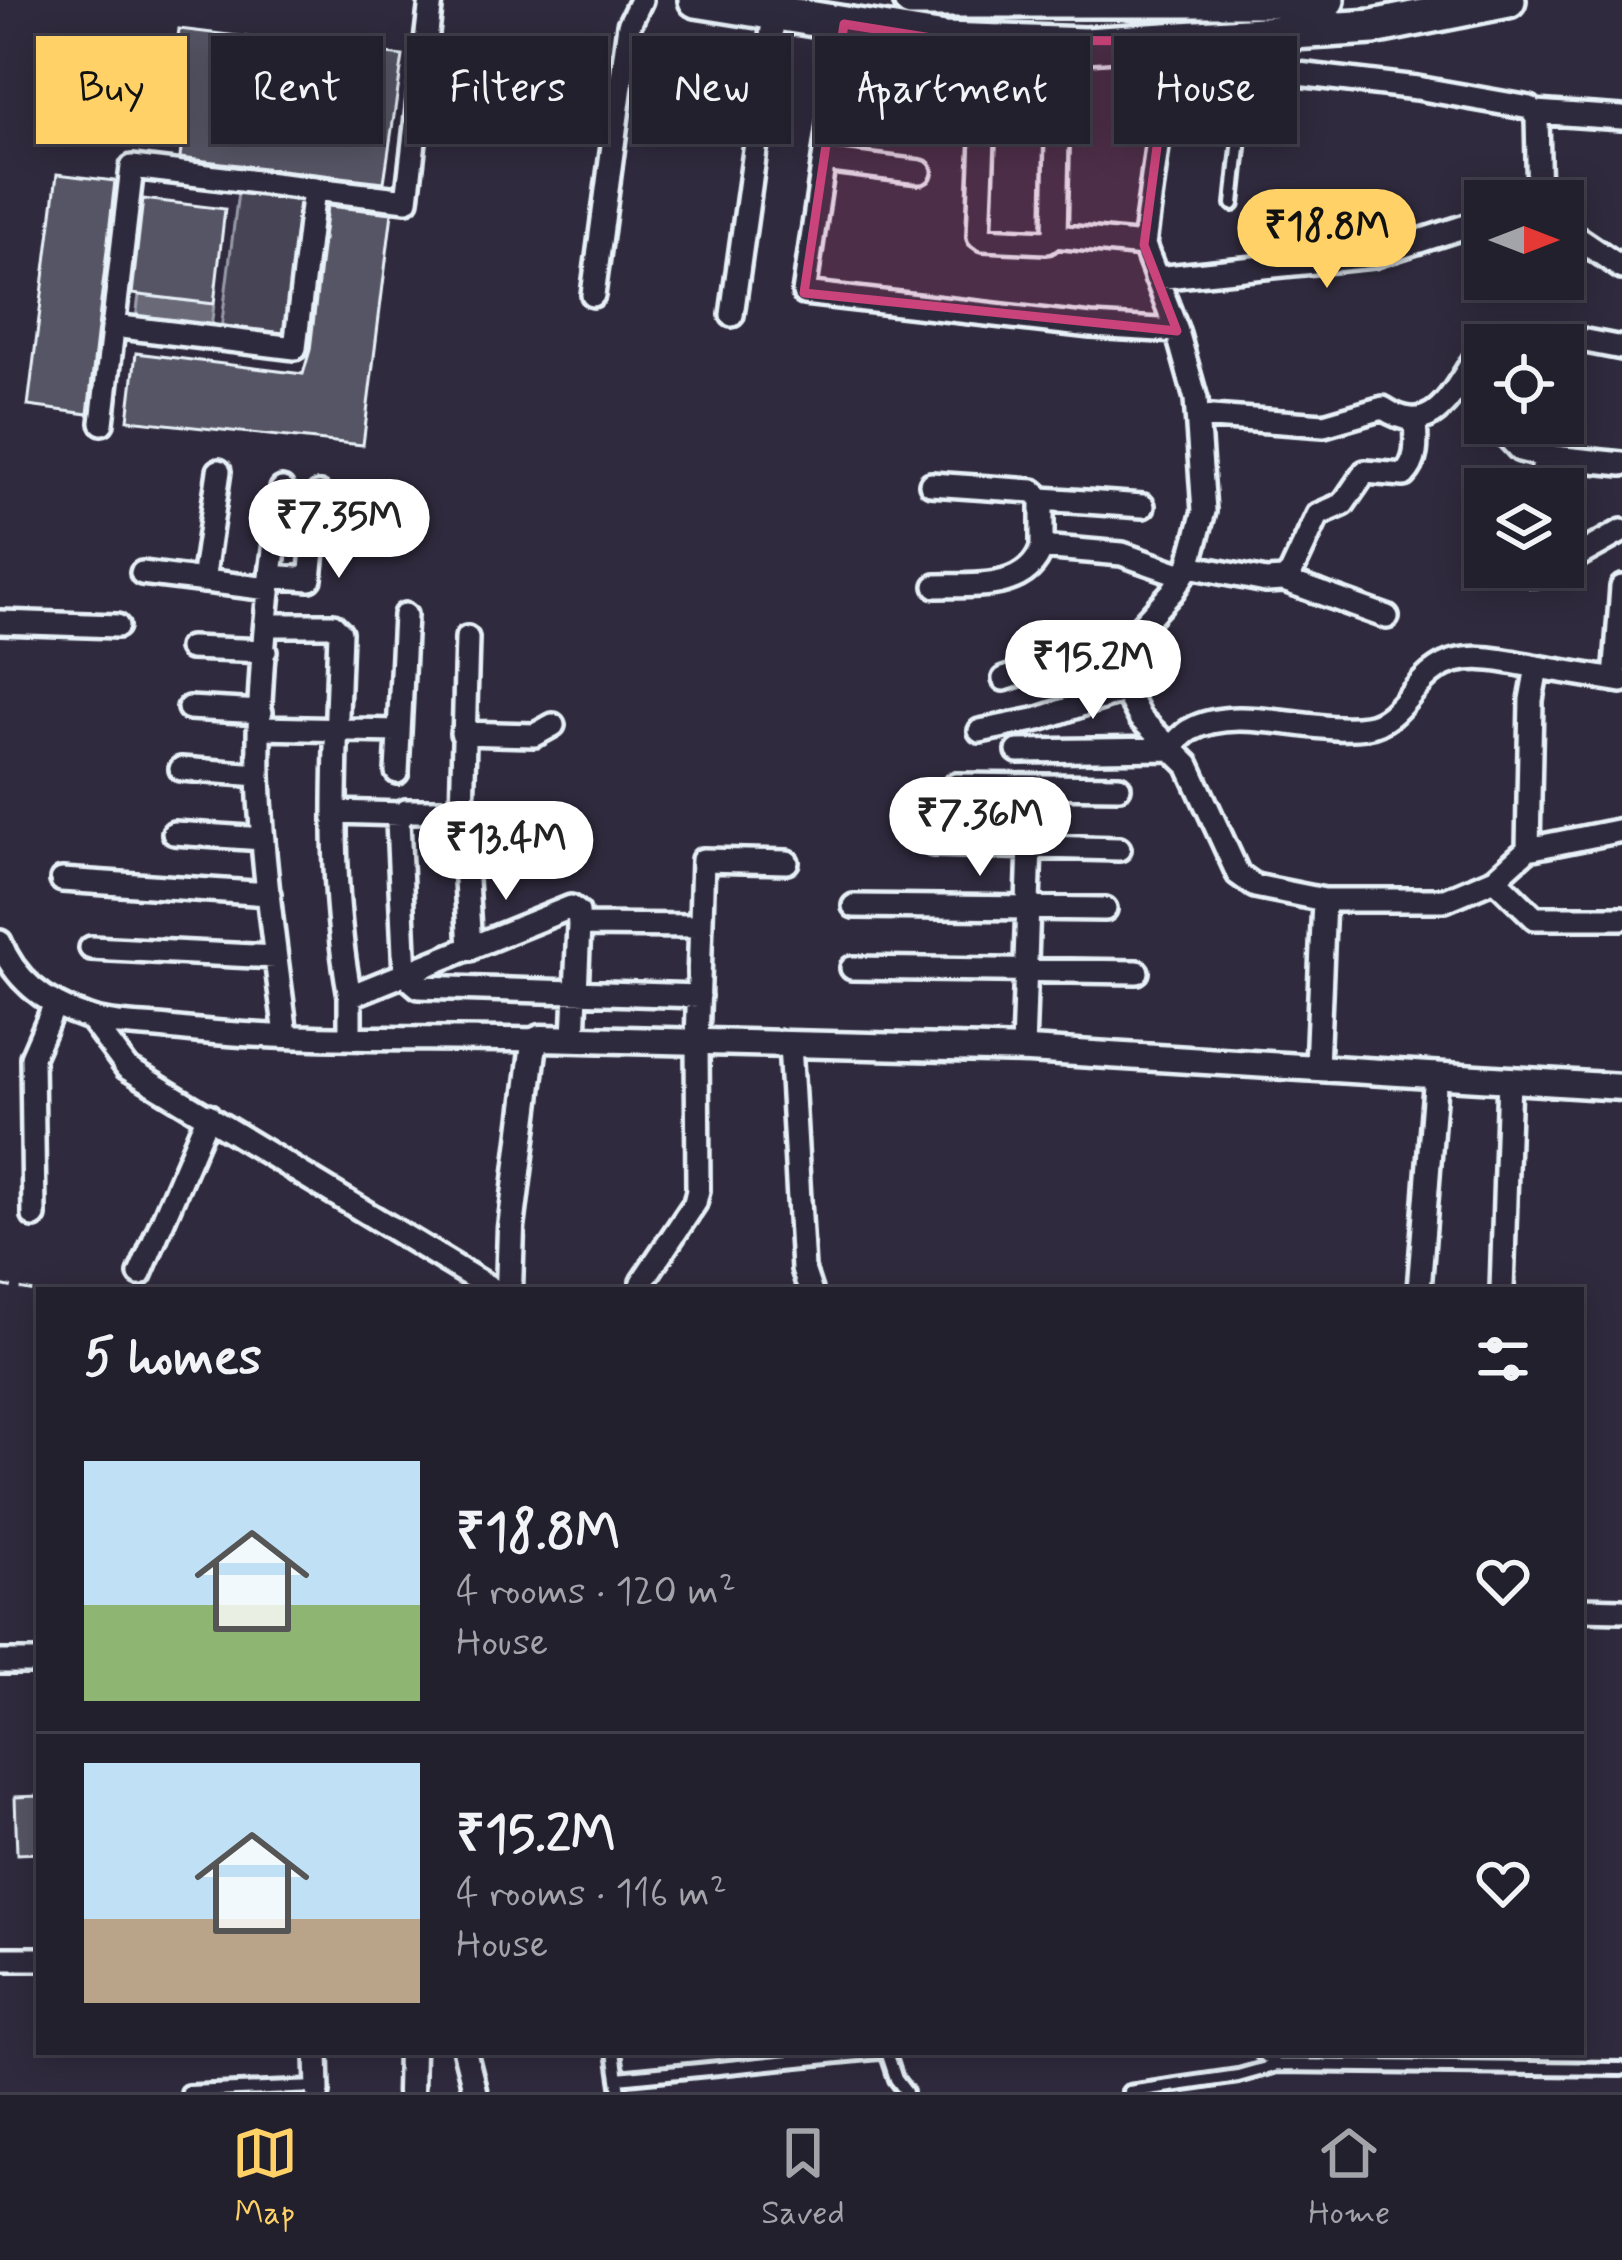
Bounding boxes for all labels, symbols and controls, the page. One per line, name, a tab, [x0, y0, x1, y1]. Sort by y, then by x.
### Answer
chip: Buy	[36, 36, 187, 144]
chip: Rent	[211, 36, 383, 144]
chip: Filters	[407, 36, 608, 144]
chip: New	[632, 36, 791, 144]
chip: Apartment	[815, 36, 1090, 144]
chip: House	[1114, 36, 1297, 144]
north arrow	[1464, 180, 1584, 300]
map controls	[1464, 180, 1584, 588]
pin: ₹18.8M	[1229, 189, 1425, 291]
text: ₹18.8M	[1264, 202, 1390, 253]
button: locate	[1464, 324, 1584, 444]
button: layers	[1464, 468, 1584, 588]
pin: ₹7.35M	[241, 479, 437, 581]
text: ₹7.35M	[276, 492, 402, 543]
pin: ₹15.2M	[995, 620, 1191, 722]
text: ₹15.2M	[1032, 633, 1154, 684]
pin: ₹7.36M	[882, 777, 1078, 879]
text: ₹7.36M	[916, 790, 1044, 841]
pin: ₹13.4M	[408, 801, 604, 903]
text: ₹13.4M	[445, 814, 567, 865]
text: 5 homes	[84, 1326, 262, 1392]
icon: filters	[1470, 1326, 1536, 1392]
text: ₹18.8M	[456, 1501, 620, 1567]
icon: home	[180, 1509, 324, 1653]
icon: heart	[1470, 1548, 1536, 1614]
text: 4 rooms · 120 m²	[456, 1567, 736, 1618]
text: House	[456, 1618, 548, 1669]
text: ₹15.2M	[456, 1803, 615, 1869]
icon: home	[180, 1811, 324, 1955]
icon: heart	[1470, 1850, 1536, 1916]
text: 4 rooms · 116 m²	[456, 1869, 727, 1920]
text: House	[456, 1920, 548, 1971]
tab: Map	[232, 2120, 298, 2236]
tab: Saved	[761, 2120, 845, 2236]
tab: Home	[1308, 2120, 1390, 2236]

